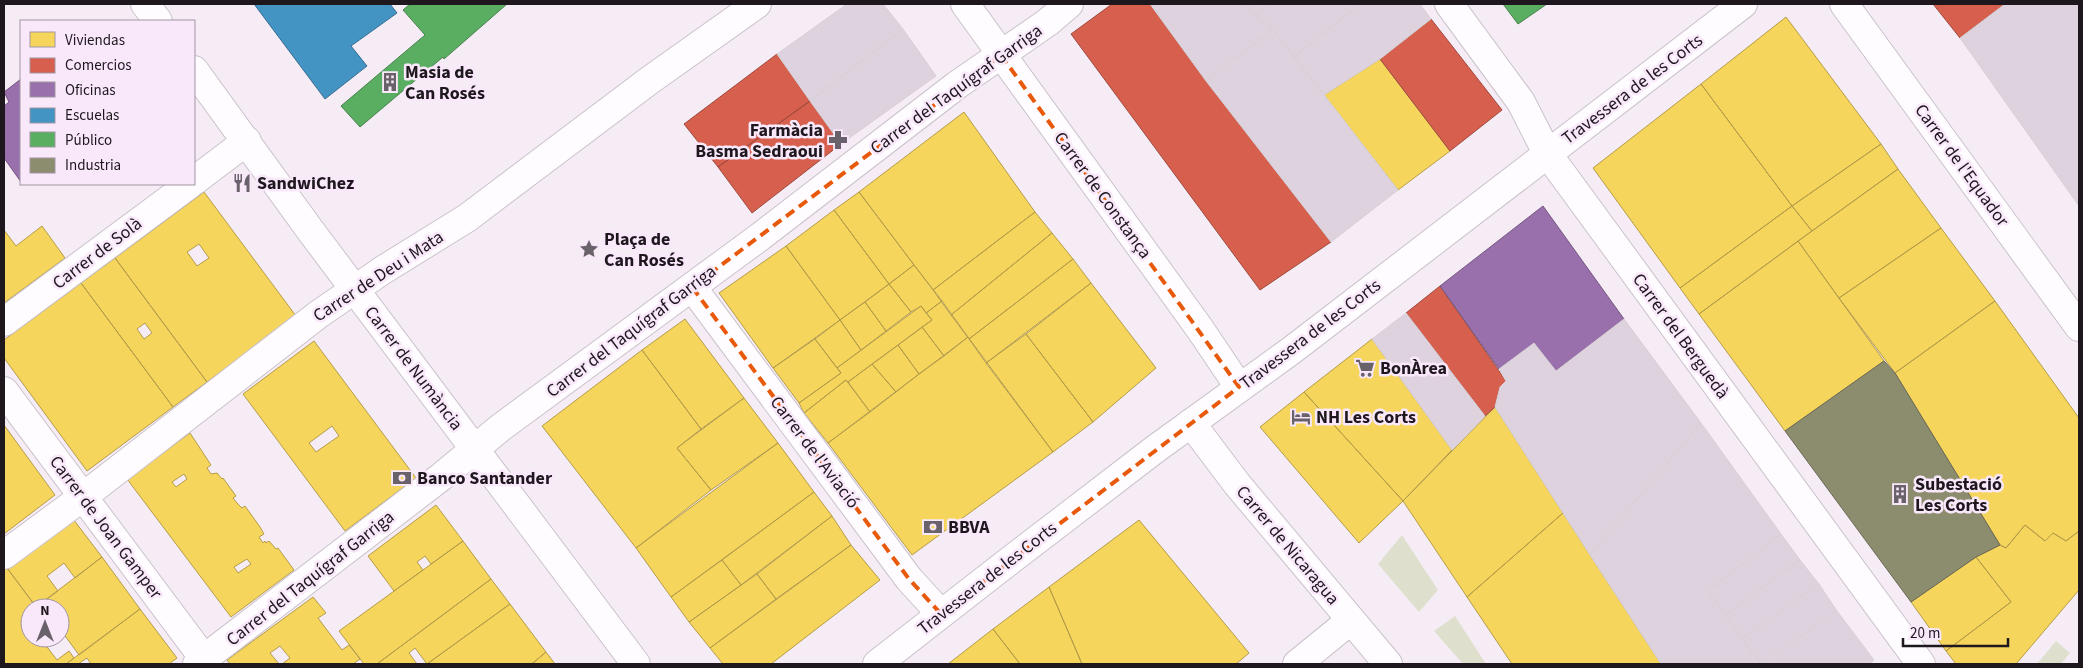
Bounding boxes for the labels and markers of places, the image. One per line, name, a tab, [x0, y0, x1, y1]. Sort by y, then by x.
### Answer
place label: Masia de Can Rosés	[405, 60, 485, 106]
building icon: Masia de Can Rosés	[379, 71, 401, 93]
place label: Farmàcia Basma Sedraoui	[695, 118, 823, 164]
pharmacy icon: Farmàcia Basma Sedraoui	[827, 129, 849, 151]
place label: SandwiChez	[257, 171, 354, 196]
restaurant icon: SandwiChez	[231, 172, 253, 194]
place label: Plaça de Can Rosés	[604, 227, 684, 273]
place icon: Plaça de Can Rosés	[578, 238, 600, 260]
place label: BonÀrea	[1380, 356, 1447, 381]
supermarket icon: BonÀrea	[1354, 357, 1376, 379]
place label: NH Les Corts	[1316, 405, 1416, 430]
hotel icon: NH Les Corts	[1290, 406, 1312, 428]
place label: Banco Santander	[417, 466, 553, 491]
bank icon: Banco Santander	[391, 467, 413, 489]
place label: Subestació Les Corts	[1915, 472, 2002, 518]
building icon: Subestació Les Corts	[1889, 483, 1911, 505]
place label: BBVA	[948, 515, 990, 540]
bank icon: BBVA	[922, 516, 944, 538]

